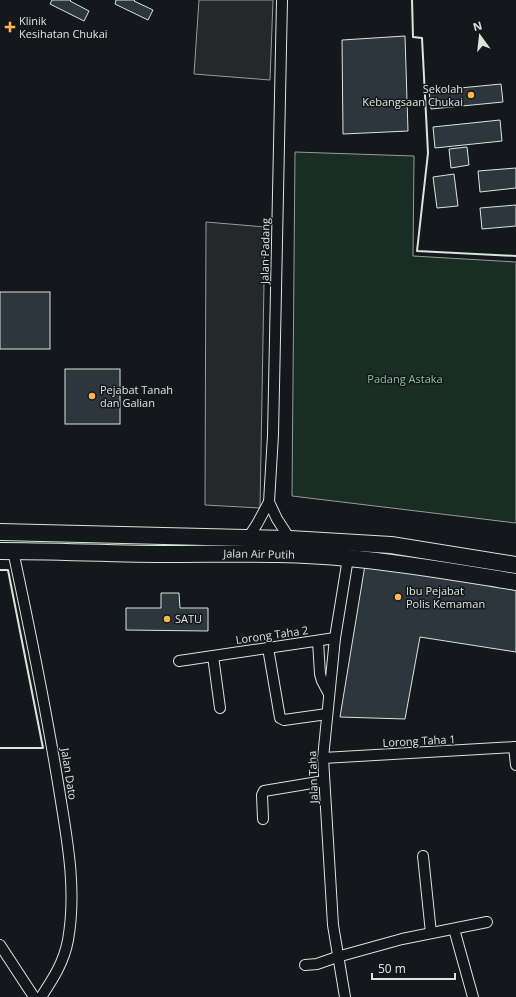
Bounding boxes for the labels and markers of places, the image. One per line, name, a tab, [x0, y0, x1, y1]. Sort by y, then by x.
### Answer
place label: Klinik Kesihatan Chukai	[19, 13, 108, 41]
marker: Klinik Kesihatan Chukai	[4, 21, 16, 33]
place label: Sekolah Kebangsaan Chukai	[362, 81, 463, 109]
marker: Sekolah Kebangsaan Chukai	[466, 90, 476, 100]
place label: Pejabat Tanah dan Galian	[100, 382, 173, 410]
marker: Pejabat Tanah dan Galian	[87, 391, 97, 401]
place label: Ibu Pejabat Polis Kemaman	[406, 583, 485, 611]
marker: Ibu Pejabat Polis Kemaman	[393, 592, 403, 602]
place label: SATU	[175, 611, 202, 626]
marker: SATU	[162, 614, 172, 624]

